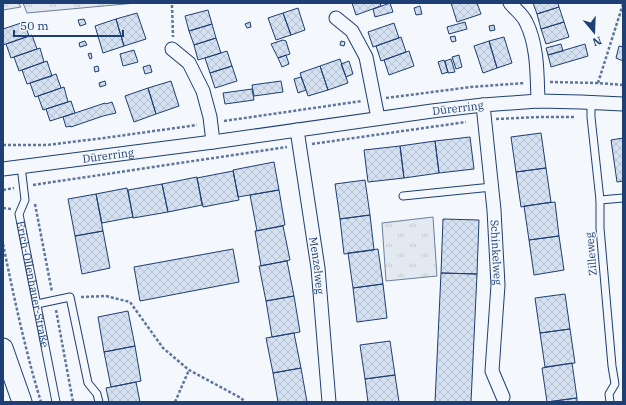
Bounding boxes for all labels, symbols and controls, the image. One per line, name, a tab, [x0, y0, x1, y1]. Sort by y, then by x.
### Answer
scale bar	[14, 12, 123, 38]
north arrow	[574, 12, 614, 52]
text: 50 m	[20, 18, 49, 33]
text: N	[591, 33, 604, 50]
street label: Dürerring	[431, 98, 484, 118]
street label: Dürerring	[82, 145, 135, 166]
street label: Schinkelweg	[488, 219, 505, 285]
street label: Erich-Ollenhauer-Straße	[14, 220, 52, 349]
street label: Zilleweg	[582, 232, 600, 276]
street label: Menzelweg	[306, 236, 327, 295]

